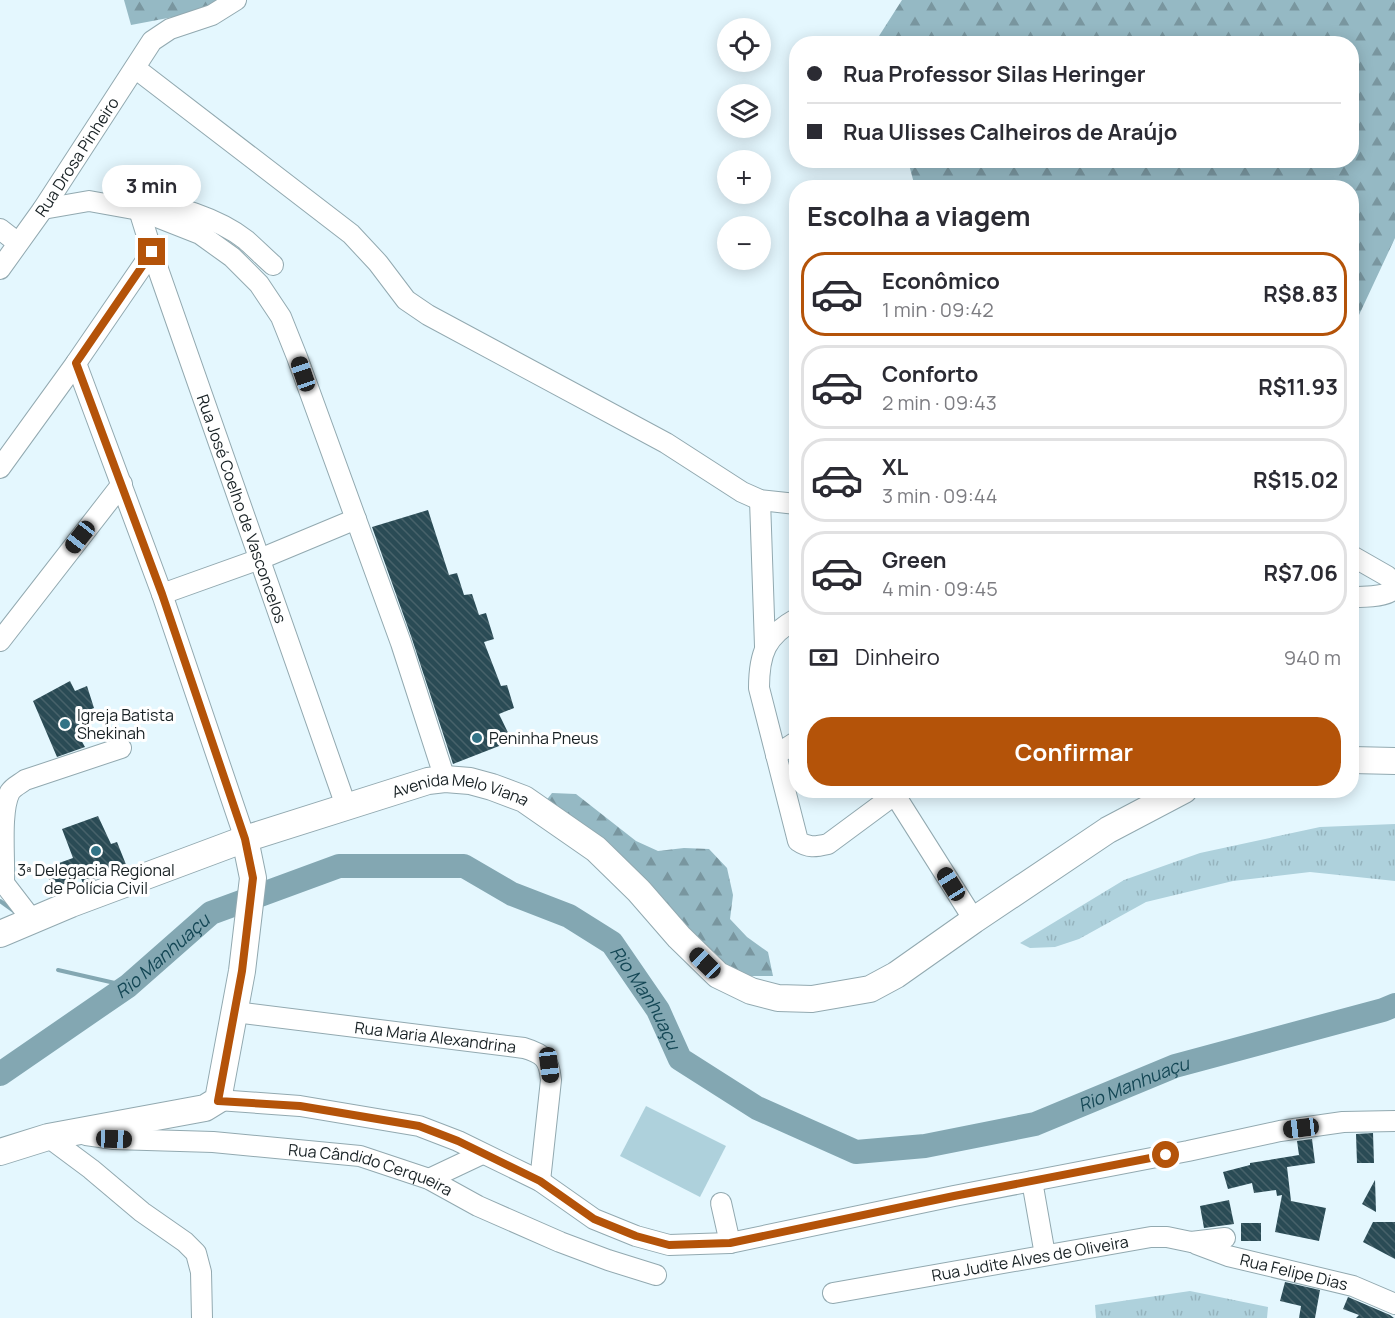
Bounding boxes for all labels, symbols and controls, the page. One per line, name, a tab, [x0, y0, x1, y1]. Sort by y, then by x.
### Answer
map controls	[717, 18, 771, 270]
button: locate	[717, 18, 771, 72]
text: Rua Professor Silas Heringer	[843, 59, 1145, 89]
button: layers	[717, 84, 771, 138]
street label: Rua Drosa Pinheiro	[30, 93, 124, 221]
text: Rua Ulisses Calheiros de Araújo	[843, 117, 1177, 147]
button: +	[717, 150, 771, 204]
callout: 3 min	[102, 165, 201, 207]
text: 3 min	[126, 172, 177, 199]
text: Escolha a viagem	[807, 197, 1030, 234]
button: −	[717, 216, 771, 270]
route end	[138, 238, 165, 265]
text: Econômico	[882, 266, 1000, 296]
icon: car	[810, 267, 864, 321]
text: R$8.83	[1263, 279, 1338, 309]
text: 1 min · 09:42	[882, 296, 994, 323]
car	[289, 354, 317, 394]
text: Conforto	[882, 359, 978, 389]
icon: car	[810, 360, 864, 414]
text: R$11.93	[1258, 372, 1338, 402]
text: 2 min · 09:43	[882, 389, 997, 416]
street label: Rua José Coelho de Vasconcelos	[192, 391, 292, 626]
text: XL	[882, 452, 908, 482]
icon: car	[810, 453, 864, 507]
text: R$15.02	[1253, 465, 1338, 495]
text: 3 min · 09:44	[882, 482, 997, 509]
car	[62, 517, 98, 557]
text: Green	[882, 545, 947, 575]
icon: car	[810, 546, 864, 600]
text: R$7.06	[1263, 558, 1338, 588]
text: 4 min · 09:45	[882, 575, 998, 602]
icon: cash	[807, 641, 840, 674]
text: Dinheiro	[855, 642, 940, 672]
text: 940 m	[1284, 644, 1341, 671]
place label: Igreja Batista Shekinah	[77, 704, 174, 744]
marker: Igreja Batista Shekinah	[58, 717, 72, 731]
button: Confirmar	[807, 717, 1341, 786]
place label: Peninha Pneus	[489, 727, 598, 749]
marker: Peninha Pneus	[470, 731, 484, 745]
street label: Avenida Melo Viana	[389, 768, 534, 811]
marker: 3ª Delegacia Regional de Polícia Civil	[89, 844, 103, 858]
place label: 3ª Delegacia Regional de Polícia Civil	[17, 859, 175, 899]
car	[934, 864, 968, 904]
water label: Rio Manhuaçu	[110, 907, 215, 1003]
water label: Rio Manhuaçu	[605, 941, 687, 1054]
car	[686, 944, 724, 982]
street label: Rua Maria Alexandrina	[353, 1016, 517, 1058]
car	[538, 1046, 560, 1084]
water label: Rio Manhuaçu	[1074, 1051, 1193, 1117]
car	[1282, 1117, 1320, 1139]
car	[96, 1129, 132, 1149]
street label: Rua Cândido Cerqueira	[287, 1138, 456, 1201]
route start	[1152, 1141, 1179, 1168]
street label: Rua Judite Alves de Oliveira	[930, 1230, 1130, 1286]
street label: Rua Felipe Dias	[1238, 1248, 1350, 1295]

